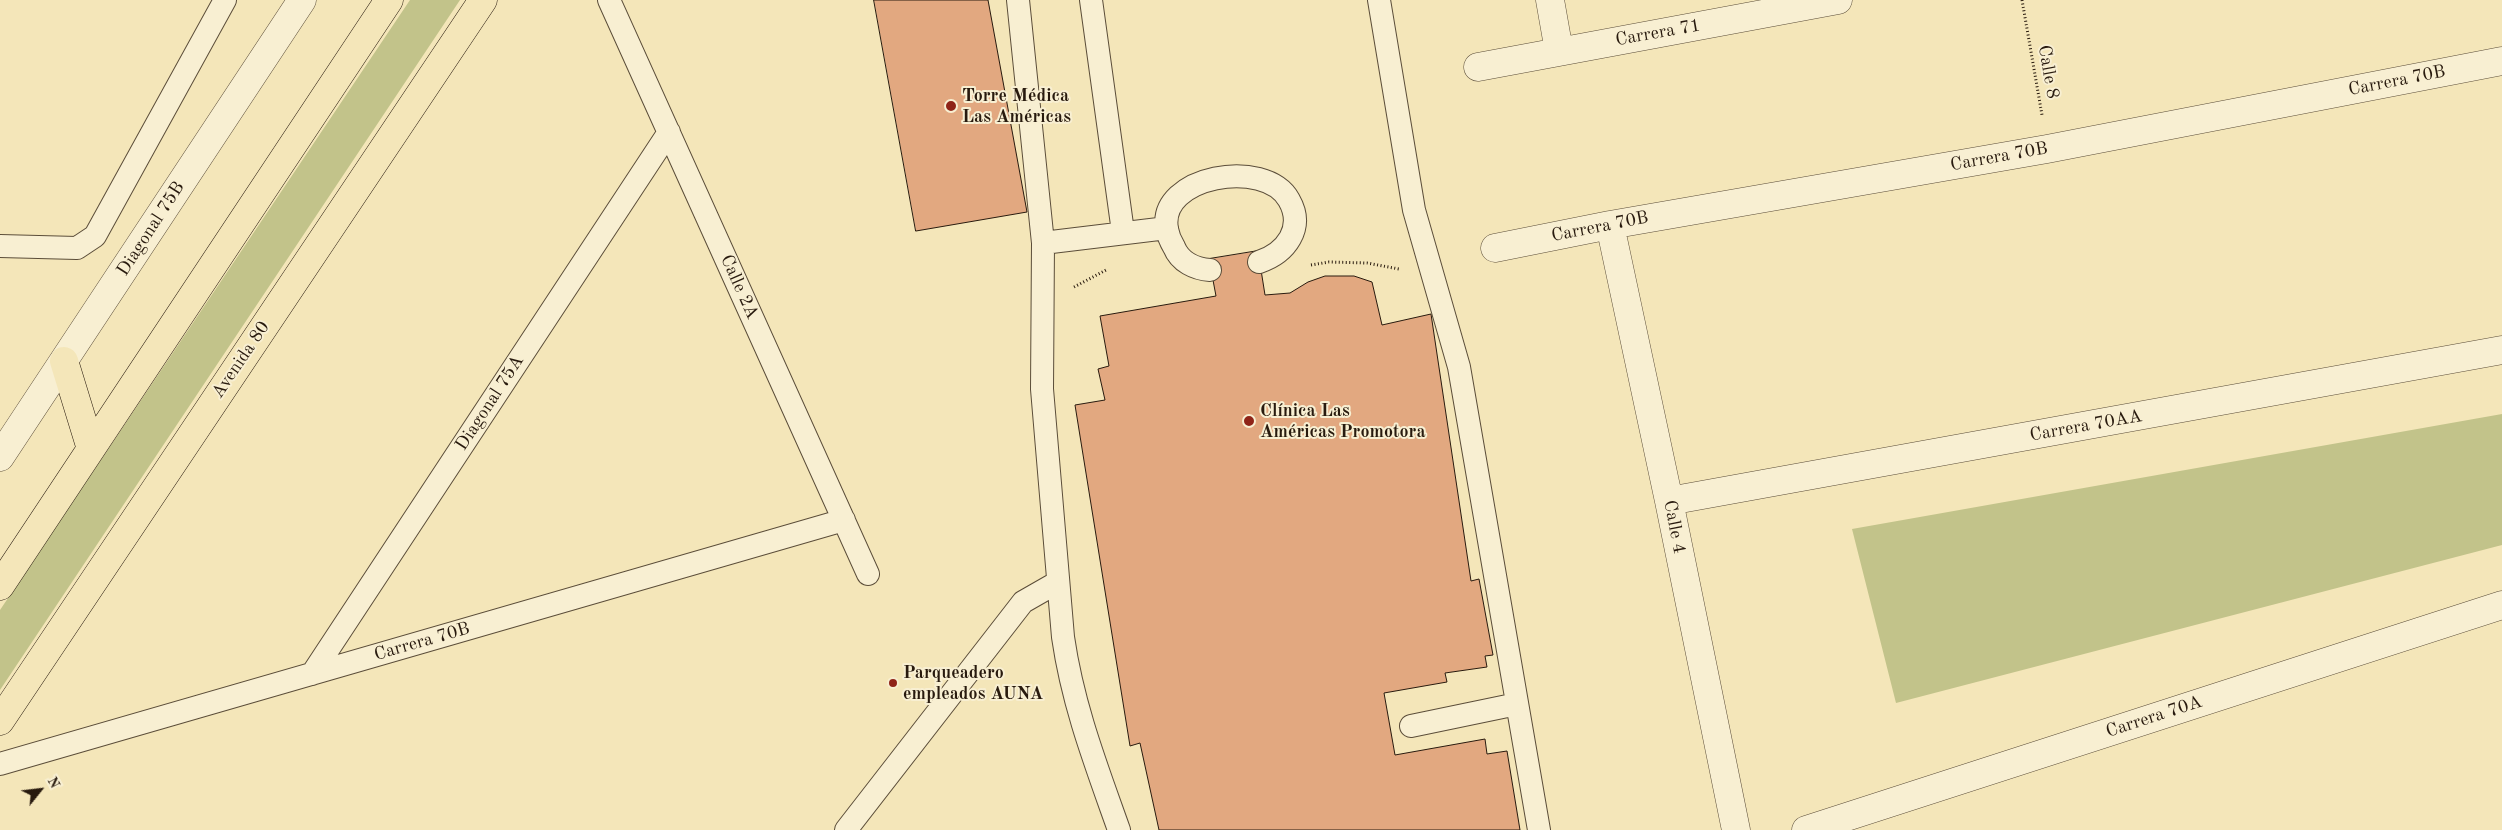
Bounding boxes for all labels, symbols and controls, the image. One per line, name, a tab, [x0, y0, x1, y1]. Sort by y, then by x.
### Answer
street label: Carrera 71	[1614, 15, 1702, 51]
street label: Calle 8	[2033, 43, 2063, 101]
street label: Carrera 70B	[2347, 61, 2447, 101]
place label: Torre Médica Las Américas	[962, 85, 1071, 128]
marker: Torre Médica Las Américas	[944, 99, 958, 113]
street label: Carrera 70B	[1949, 138, 2049, 176]
street label: Diagonal 75B	[112, 178, 190, 280]
street label: Carrera 70B	[1550, 207, 1650, 247]
street label: Calle 2A	[715, 251, 763, 323]
street label: Avenida 80	[207, 317, 275, 403]
street label: Diagonal 75A	[451, 351, 529, 455]
place label: Clínica Las Américas Promotora	[1260, 400, 1426, 442]
street label: Carrera 70AA	[2028, 405, 2144, 447]
marker: Clínica Las Américas Promotora	[1242, 414, 1256, 428]
street label: Calle 4	[1658, 498, 1690, 556]
street label: Carrera 70B	[372, 618, 472, 666]
place label: Parqueadero empleados AUNA	[903, 662, 1043, 704]
marker: Parqueadero empleados AUNA	[887, 677, 899, 689]
street label: Carrera 70A	[2103, 691, 2205, 743]
north arrow	[15, 765, 65, 815]
text: N	[44, 775, 62, 791]

